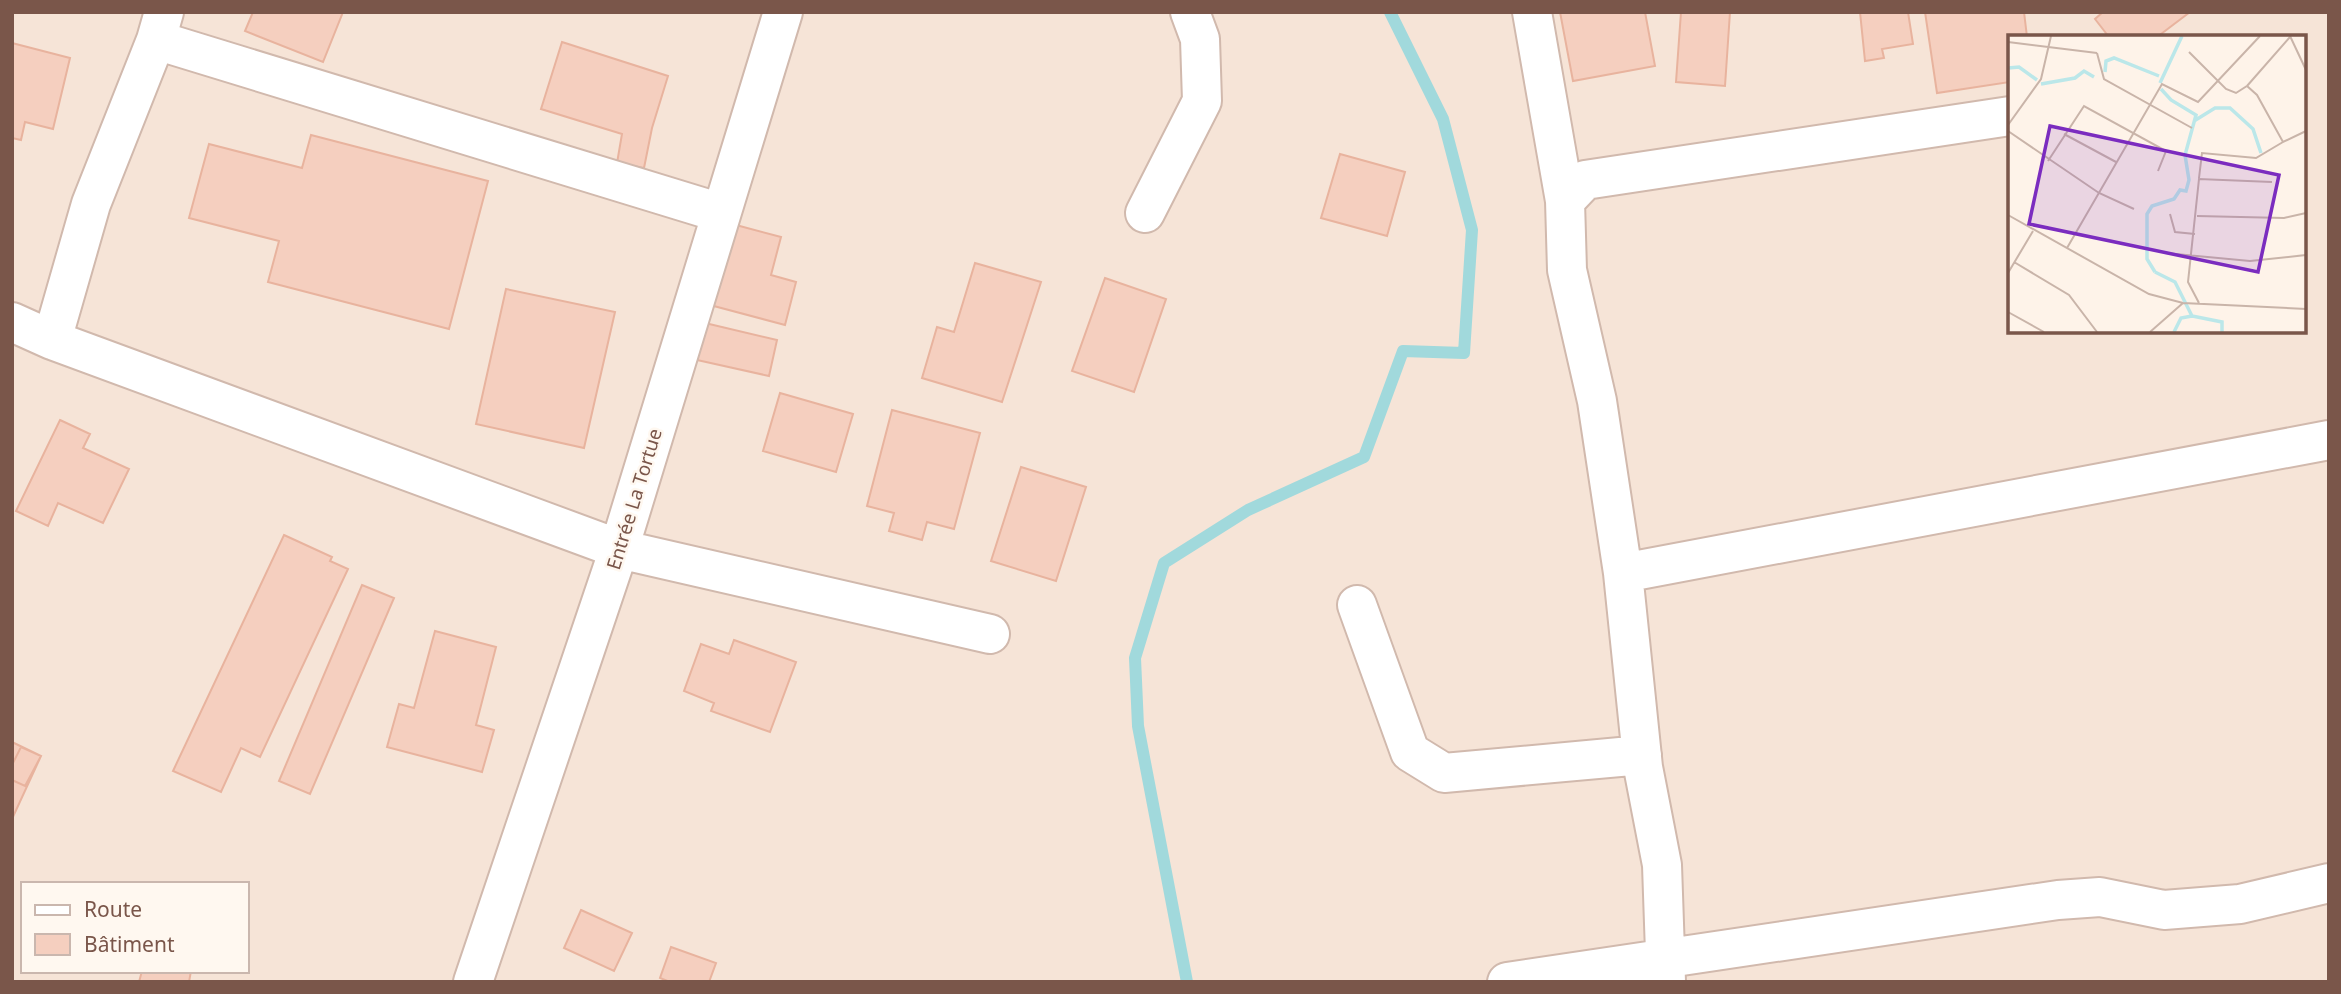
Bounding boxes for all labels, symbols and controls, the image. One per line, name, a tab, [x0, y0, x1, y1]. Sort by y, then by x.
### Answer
inset map	[2008, 35, 2306, 332]
street label: Entrée La Tortue	[600, 425, 668, 573]
legend	[21, 882, 248, 973]
text: Route	[84, 895, 142, 923]
text: Bâtiment	[84, 930, 175, 958]

